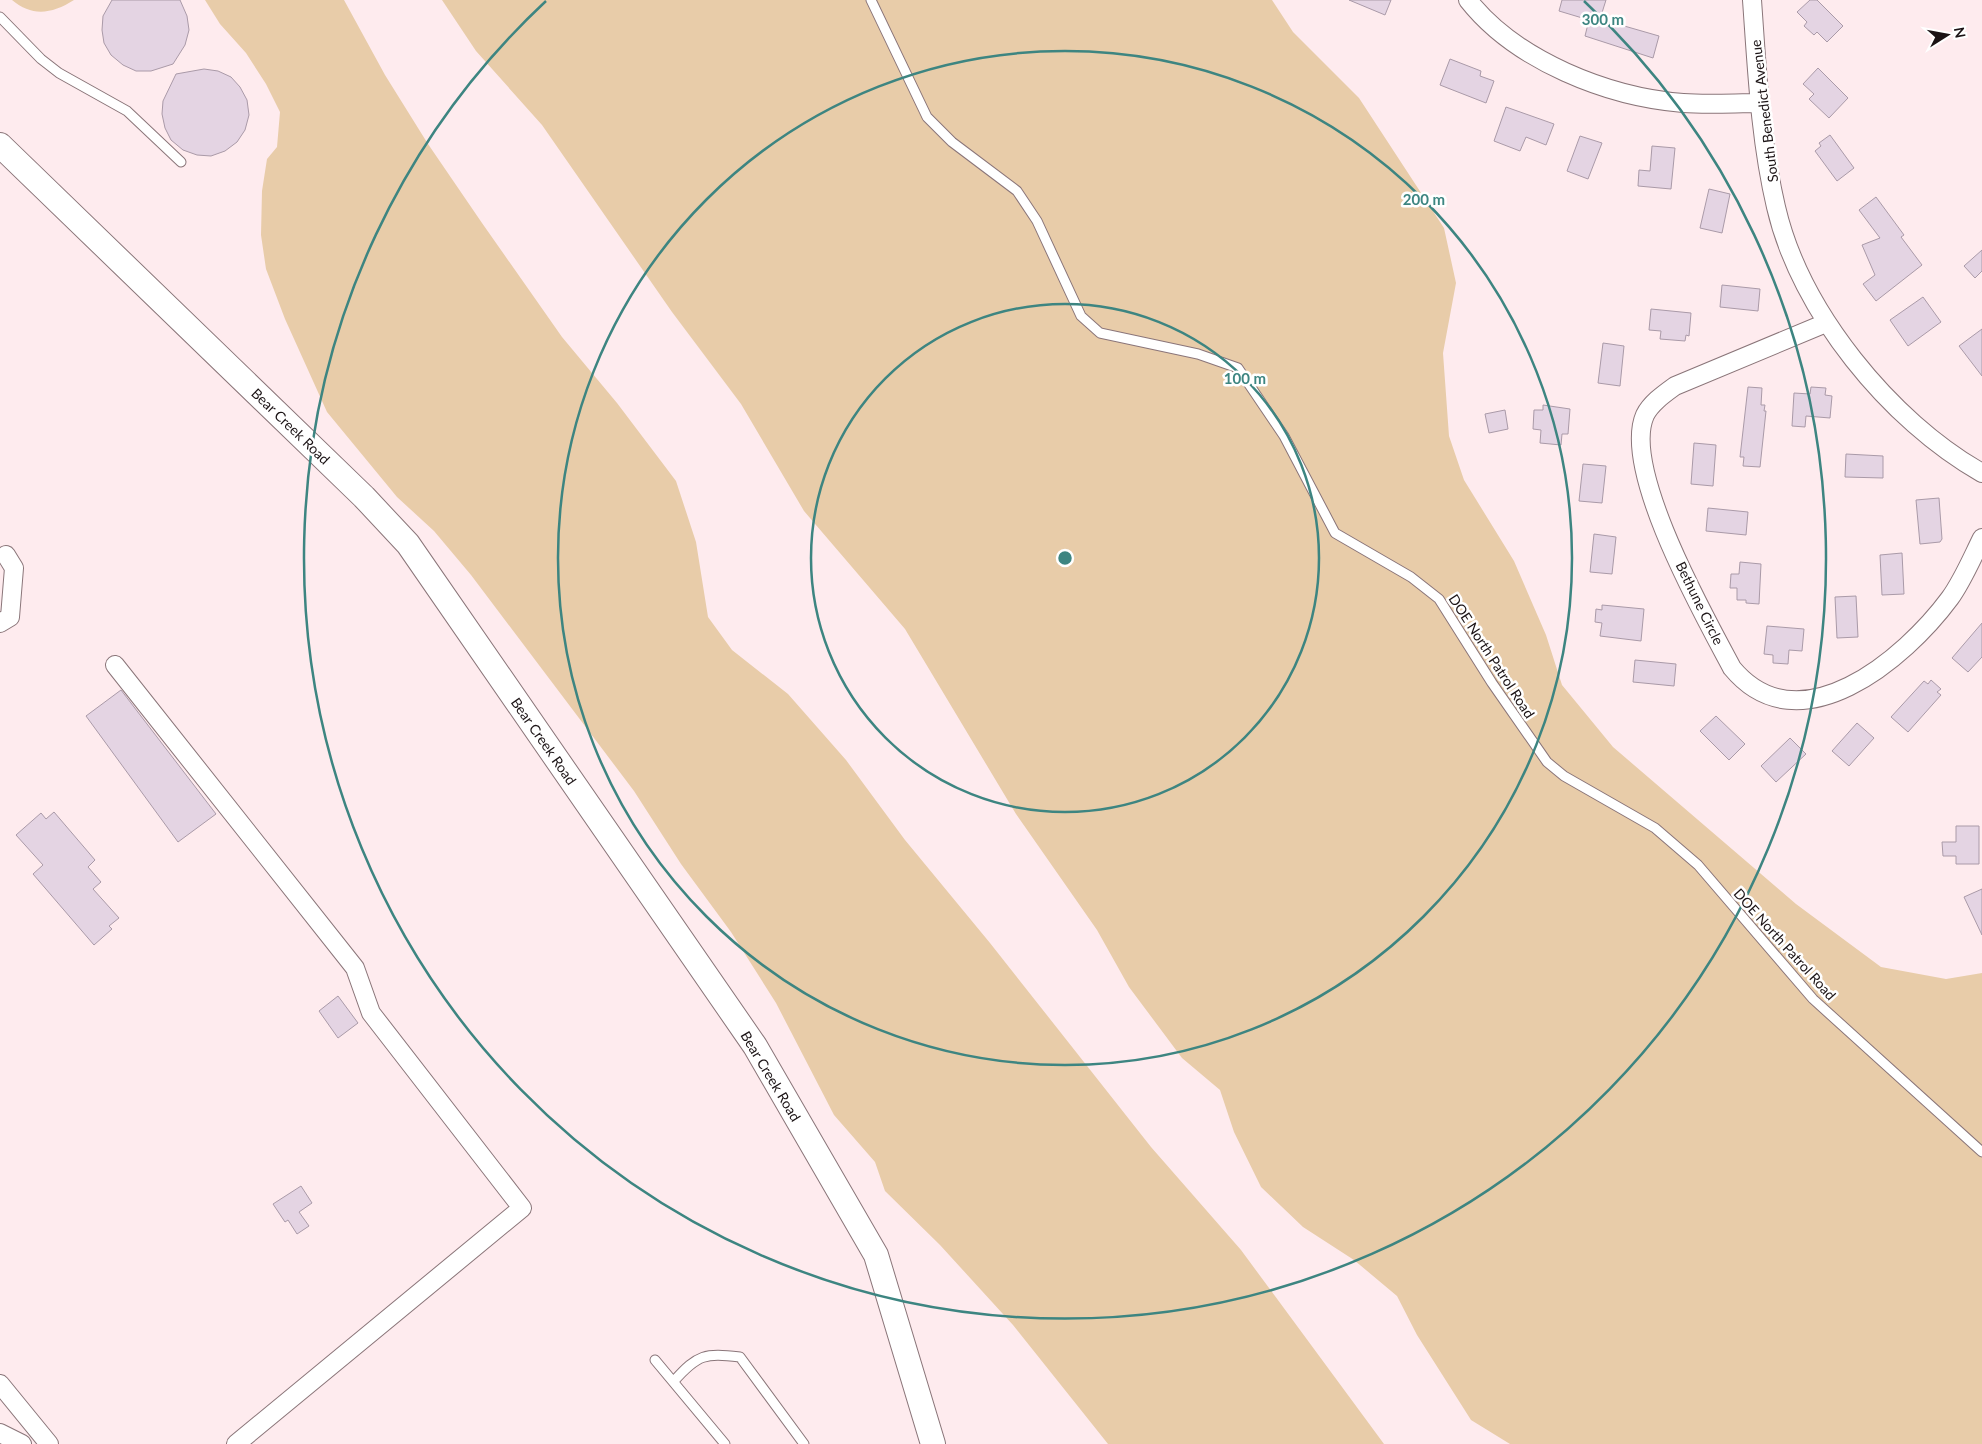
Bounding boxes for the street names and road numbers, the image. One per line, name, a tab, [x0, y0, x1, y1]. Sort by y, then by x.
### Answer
street label: South Benedict Avenue	[1747, 39, 1781, 183]
street label: Bear Creek Road	[248, 384, 334, 468]
street label: Bethune Circle	[1672, 559, 1728, 647]
street label: DOE North Patrol Road	[1446, 591, 1538, 721]
street label: Bear Creek Road	[508, 694, 580, 788]
street label: DOE North Patrol Road	[1730, 885, 1840, 1003]
street label: Bear Creek Road	[737, 1028, 805, 1124]

